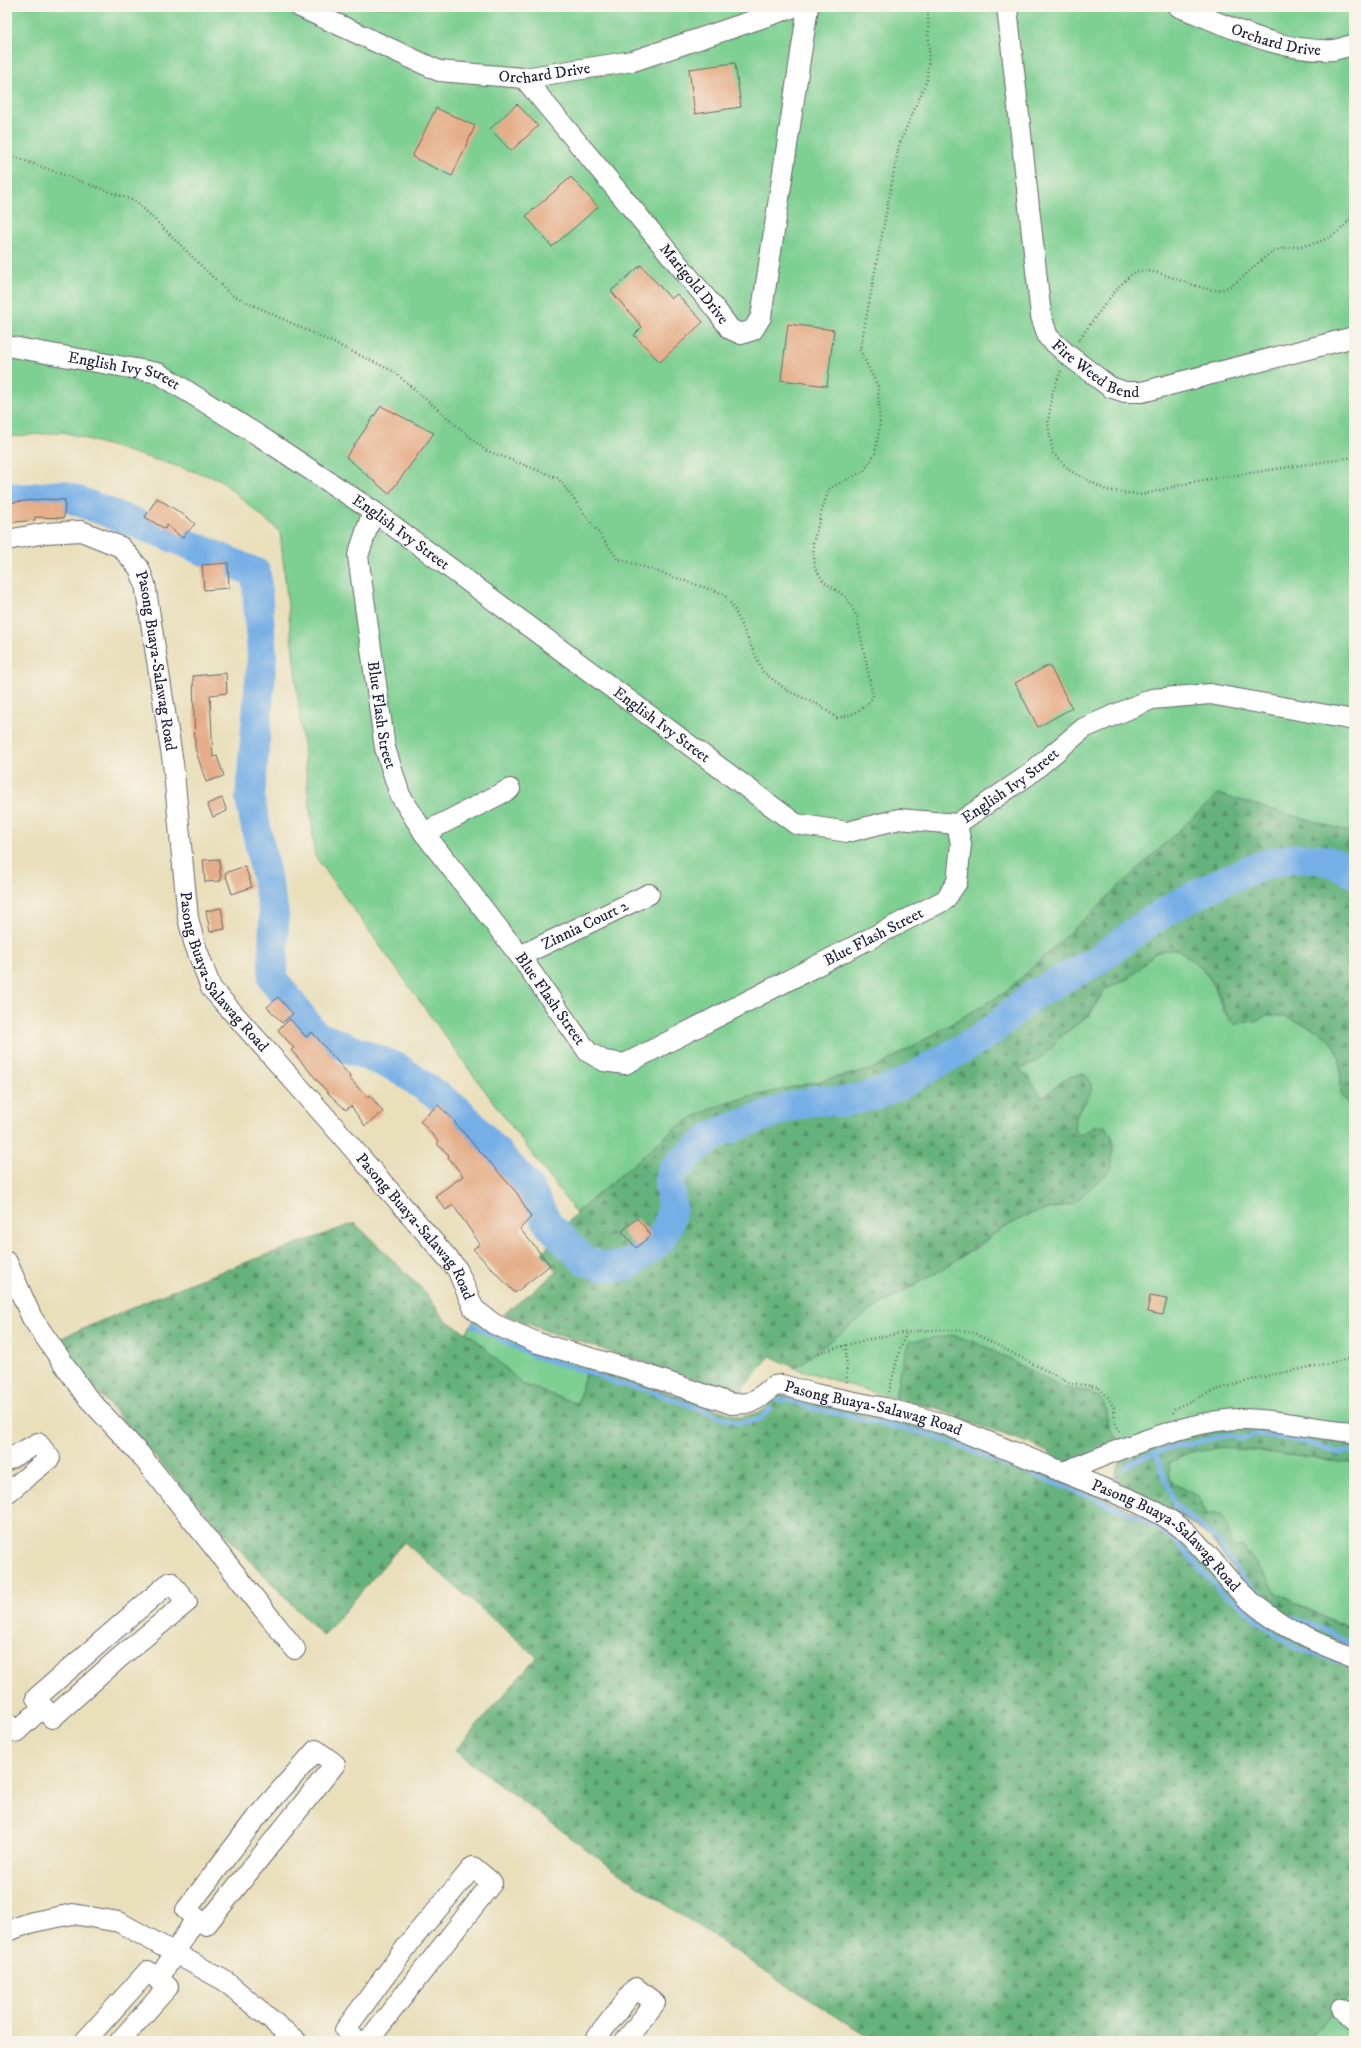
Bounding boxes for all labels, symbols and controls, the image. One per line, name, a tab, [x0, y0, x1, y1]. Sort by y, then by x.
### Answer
street label: Orchard Drive	[1228, 19, 1322, 60]
street label: Orchard Drive	[498, 58, 592, 88]
street label: Marigold Drive	[655, 239, 733, 328]
street label: Fire Weed Bend	[1047, 335, 1139, 402]
street label: English Ivy Street	[66, 347, 184, 394]
street label: English Ivy Street	[348, 490, 454, 574]
street label: Pasong Buaya-Salawag Road	[131, 568, 181, 752]
street label: Blue Flash Street	[363, 660, 401, 771]
street label: English Ivy Street	[609, 682, 714, 767]
street label: English Ivy Street	[958, 744, 1063, 828]
street label: Pasong Buaya-Salawag Road	[175, 891, 273, 1056]
street label: Zinnia Court 2	[538, 895, 632, 954]
street label: Blue Flash Street	[820, 903, 927, 970]
street label: Blue Flash Street	[511, 948, 590, 1049]
street label: Pasong Buaya-Salawag Road	[351, 1149, 479, 1303]
street label: Pasong Buaya-Salawag Road	[782, 1376, 965, 1440]
street label: Pasong Buaya-Salawag Road	[1089, 1475, 1245, 1596]

